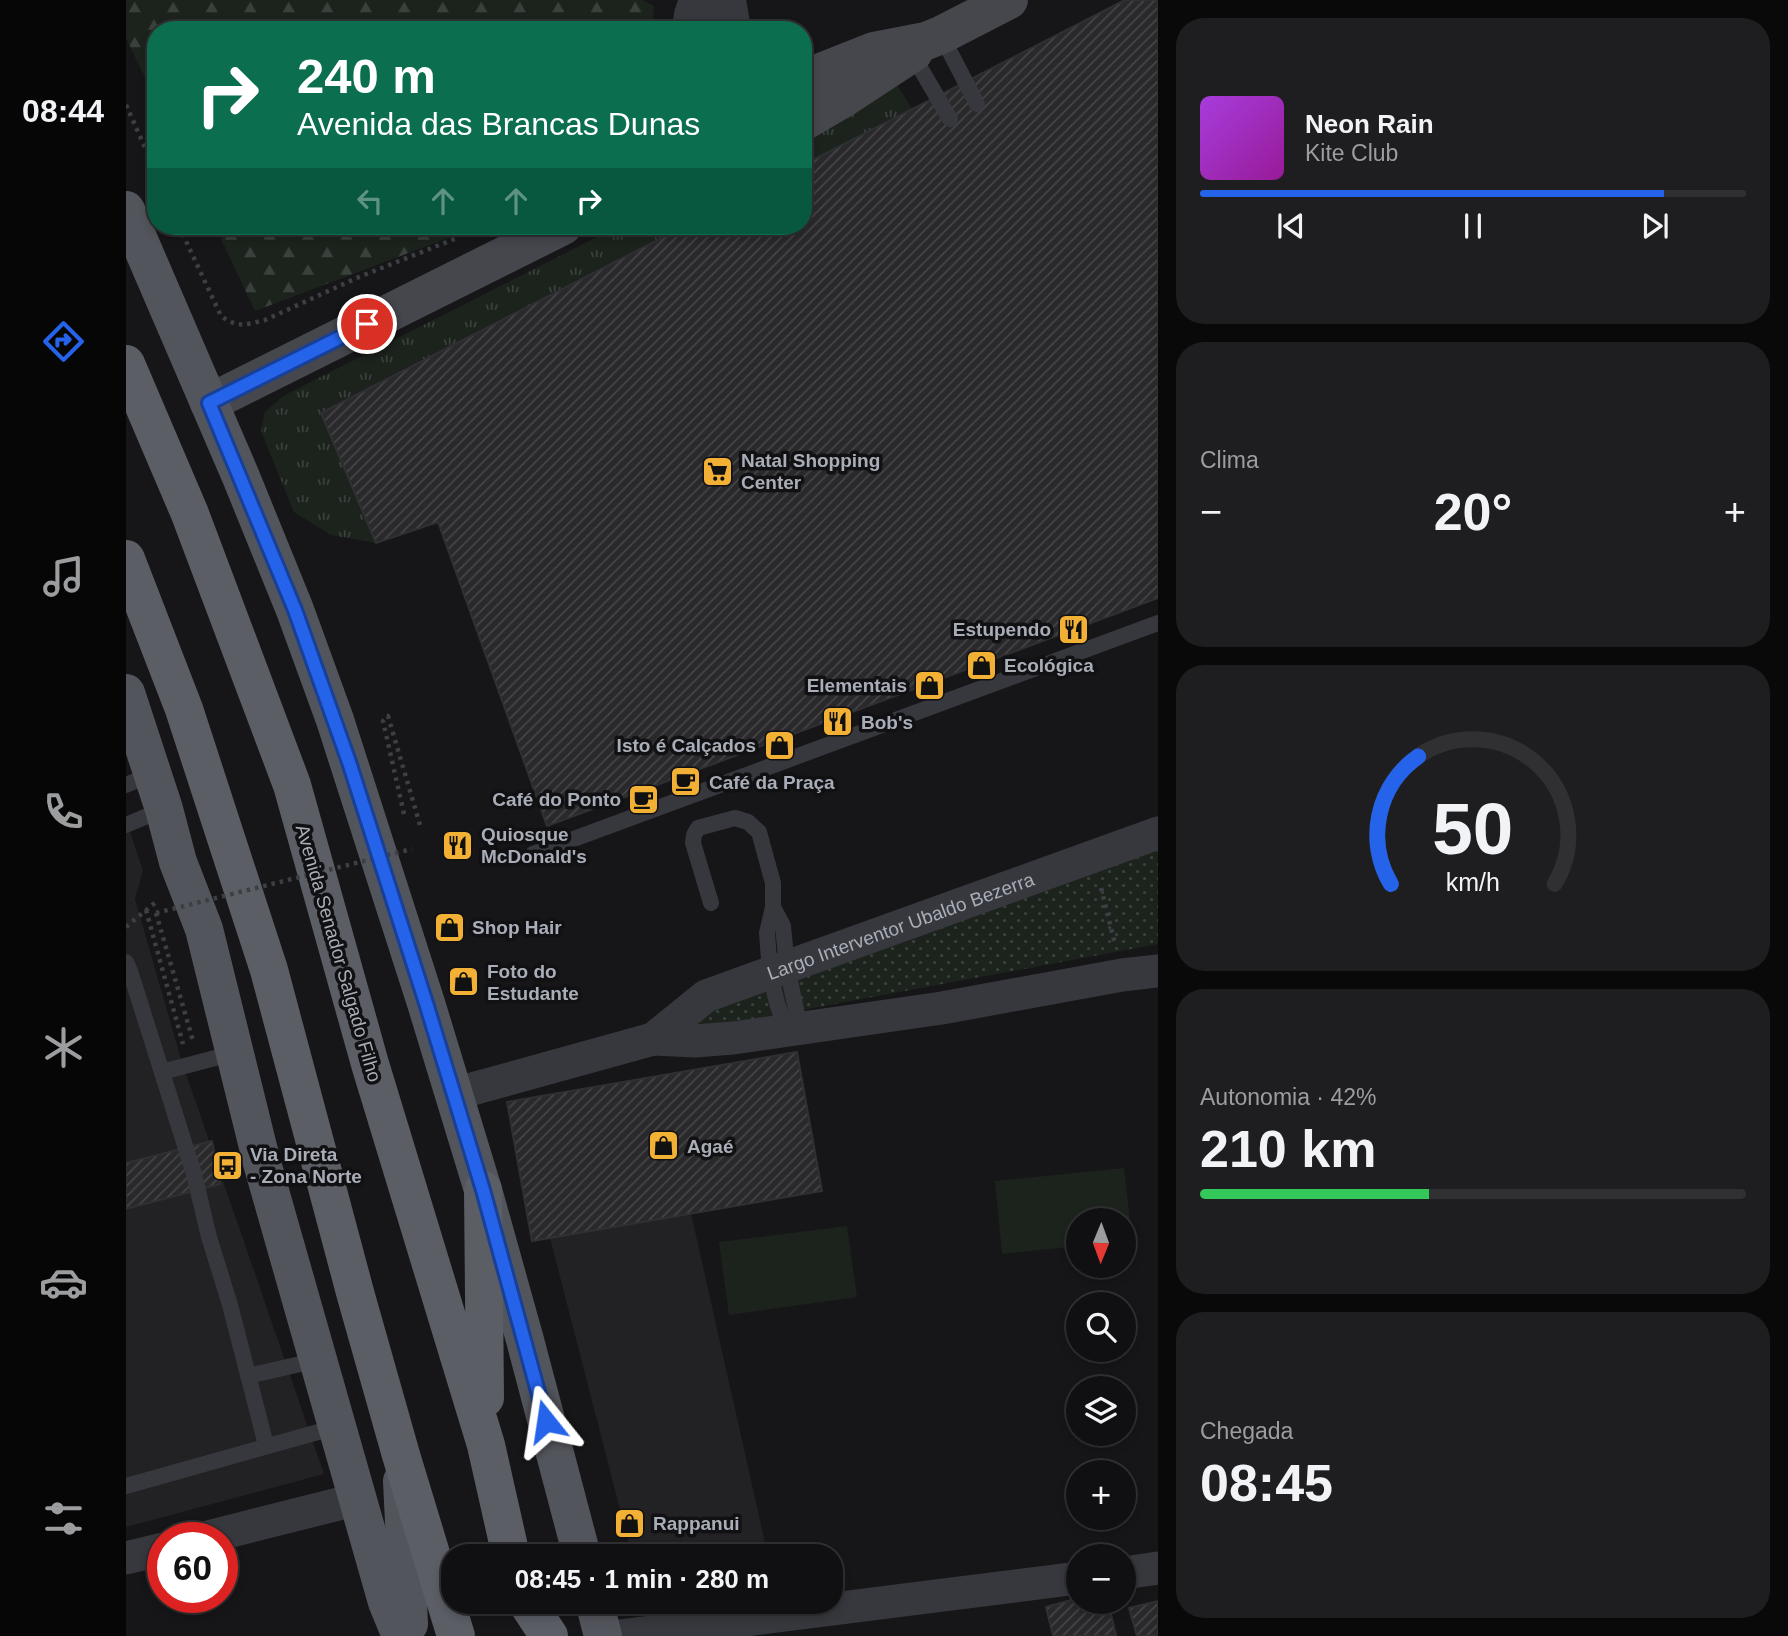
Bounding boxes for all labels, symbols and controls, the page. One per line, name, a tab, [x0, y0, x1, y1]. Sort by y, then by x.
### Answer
icon: right	[182, 49, 273, 140]
text: 240 m	[297, 49, 436, 103]
text: 08:44	[22, 93, 104, 129]
text: Avenida das Brancas Dunas	[297, 106, 700, 142]
text: Neon Rain	[1305, 109, 1434, 139]
text: Kite Club	[1305, 140, 1398, 166]
icon: left	[351, 182, 389, 220]
icon: ahead	[424, 182, 462, 220]
icon: ahead	[497, 182, 535, 220]
icon: right	[570, 182, 608, 220]
icon: previous	[1272, 207, 1310, 245]
icon: pause	[1454, 207, 1492, 245]
icon: next	[1636, 207, 1674, 245]
pin	[337, 294, 397, 354]
icon: arrive	[348, 305, 386, 343]
icon: directions	[39, 317, 88, 366]
text: Clima	[1200, 447, 1259, 473]
place label: Natal Shopping Center	[741, 450, 880, 493]
supermarket icon: Natal Shopping Center	[701, 454, 735, 488]
text: 20°	[1434, 483, 1512, 541]
text: −	[1200, 491, 1222, 533]
text: +	[1724, 491, 1746, 533]
icon: music	[39, 552, 88, 601]
restaurant icon: Estupendo	[1057, 612, 1091, 646]
place label: Estupendo	[953, 619, 1051, 640]
shop icon: Ecológica	[964, 648, 998, 682]
place label: Ecológica	[1004, 655, 1094, 676]
shop icon: Elementais	[913, 668, 947, 702]
place label: Elementais	[807, 675, 907, 696]
restaurant icon: Bob's	[821, 705, 855, 739]
place label: Bob's	[861, 712, 913, 733]
shop icon: Isto é Calçados	[762, 728, 796, 762]
place label: Isto é Calçados	[617, 735, 756, 756]
cafe icon: Café da Praça	[669, 765, 703, 799]
place label: Café da Praça	[709, 772, 835, 793]
cafe icon: Café do Ponto	[627, 782, 661, 816]
icon: phone	[39, 787, 88, 836]
text: 50	[1433, 788, 1513, 869]
place label: Café do Ponto	[492, 789, 621, 810]
street label: Avenida Senador Salgado Filho	[292, 822, 385, 1084]
place label: Quiosque McDonald's	[481, 824, 587, 867]
restaurant icon: Quiosque McDonald's	[441, 828, 475, 862]
street label: Largo Interventor Ubaldo Bezerra	[764, 868, 1037, 984]
text: km/h	[1446, 868, 1500, 896]
shop icon: Shop Hair	[432, 910, 466, 944]
place label: Shop Hair	[472, 917, 562, 938]
place label: Foto do Estudante	[487, 961, 579, 1004]
shop icon: Foto do Estudante	[447, 965, 481, 999]
icon: climate	[39, 1023, 88, 1072]
text: Autonomia · 42%	[1200, 1084, 1376, 1110]
text: 210 km	[1200, 1120, 1376, 1178]
shop icon: Agaé	[647, 1129, 681, 1163]
place label: Agaé	[687, 1136, 733, 1157]
place label: Via Direta - Zona Norte	[250, 1144, 362, 1187]
bus stop icon: Via Direta - Zona Norte	[210, 1148, 244, 1182]
north arrow	[1066, 1208, 1136, 1278]
map controls	[1066, 1208, 1136, 1614]
icon: car	[39, 1258, 88, 1307]
button: search	[1066, 1292, 1136, 1362]
button: layers	[1066, 1376, 1136, 1446]
position arrow	[509, 1384, 583, 1458]
text: Chegada	[1200, 1418, 1293, 1444]
text: 08:45	[1200, 1454, 1333, 1512]
button: +	[1066, 1460, 1136, 1530]
icon: filters	[39, 1494, 88, 1543]
shop icon: Rappanui	[613, 1506, 647, 1540]
place label: Rappanui	[653, 1513, 740, 1534]
speed limit sign: 60	[147, 1522, 238, 1613]
button: −	[1066, 1544, 1136, 1614]
text: 08:45 · 1 min · 280 m	[515, 1564, 769, 1594]

